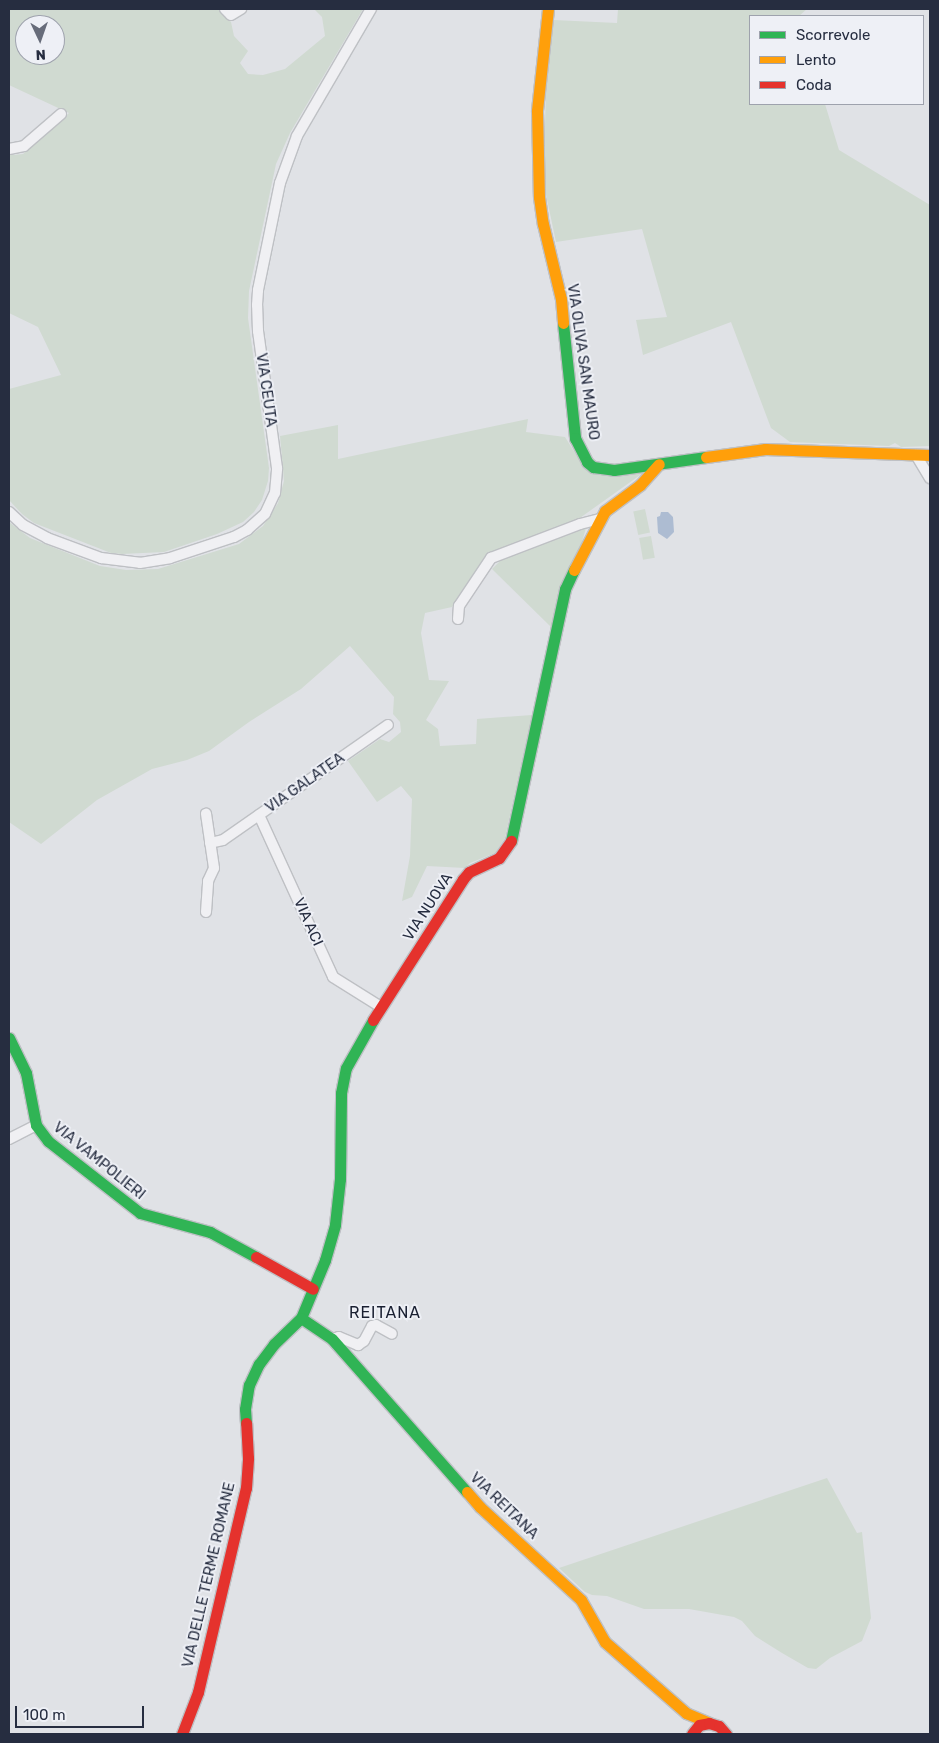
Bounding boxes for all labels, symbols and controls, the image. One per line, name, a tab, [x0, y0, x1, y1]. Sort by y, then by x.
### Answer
north arrow	[15, 15, 65, 65]
legend	[749, 15, 924, 105]
text: Scorrevole	[796, 26, 870, 44]
text: N	[35, 46, 46, 63]
text: Lento	[796, 51, 836, 69]
text: Coda	[796, 76, 832, 94]
street label: VIA OLIVA SAN MAURO	[563, 282, 603, 442]
street label: VIA CEUTA	[252, 352, 280, 428]
street label: VIA GALATEA	[262, 749, 348, 817]
street label: VIA NUOVA	[399, 870, 457, 944]
street label: VIA ACI	[289, 895, 327, 949]
street label: VIA VAMPOLIERI	[49, 1118, 149, 1204]
district label: REITANA	[348, 1303, 422, 1323]
street label: VIA REITANA	[466, 1469, 542, 1543]
street label: VIA DELLE TERME ROMANE	[179, 1480, 239, 1670]
scale bar	[18, 1696, 146, 1728]
text: 100 m	[23, 1706, 65, 1724]

